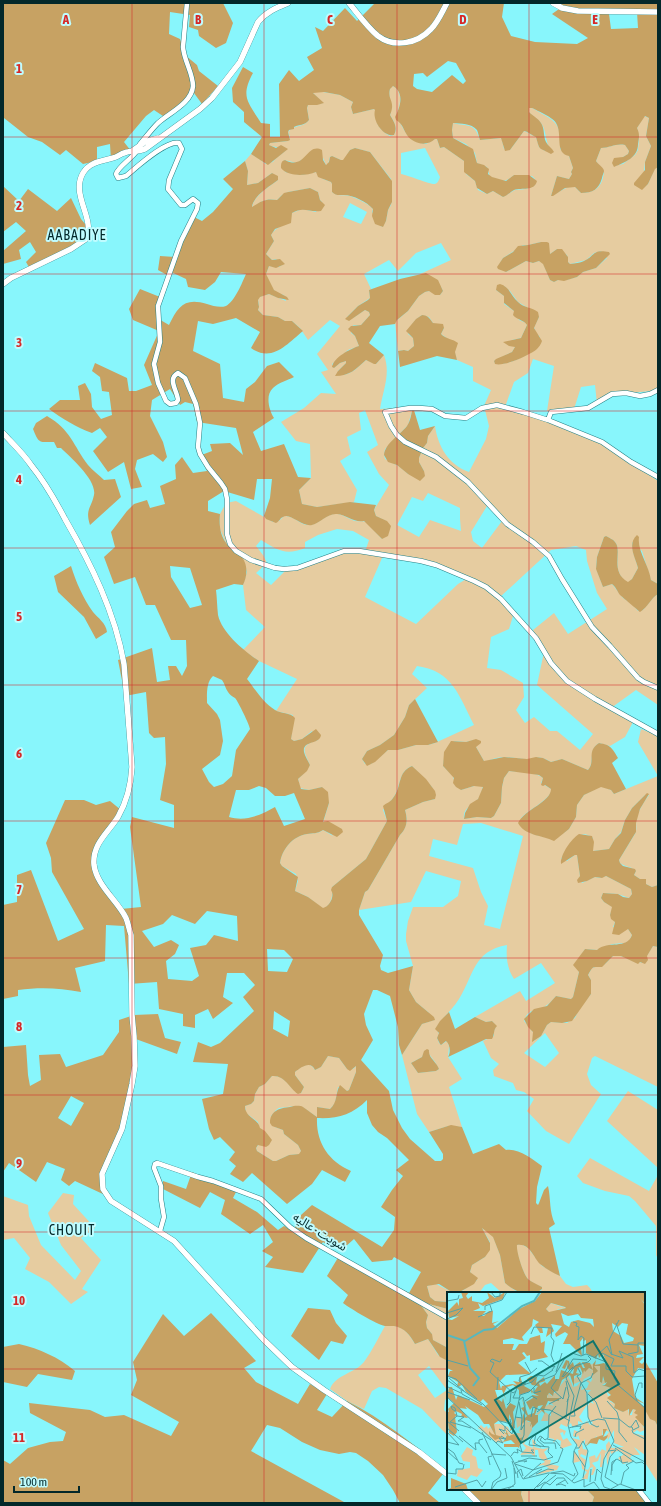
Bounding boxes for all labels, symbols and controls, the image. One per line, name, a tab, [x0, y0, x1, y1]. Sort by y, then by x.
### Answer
text: A	[62, 12, 70, 27]
text: B	[195, 12, 202, 27]
text: C	[327, 12, 333, 27]
text: D	[459, 12, 467, 27]
text: E	[592, 12, 598, 27]
text: 1	[16, 61, 22, 76]
text: 2	[16, 198, 22, 213]
district label: AABADIYE	[48, 227, 106, 243]
text: 3	[16, 335, 22, 350]
text: 4	[15, 472, 22, 487]
text: 5	[16, 609, 22, 624]
text: 6	[16, 746, 22, 761]
text: 7	[16, 882, 22, 897]
text: 8	[16, 1019, 22, 1034]
text: 9	[16, 1156, 22, 1171]
street label: شويت - عاليه	[290, 1210, 350, 1254]
district label: CHOUIT	[49, 1222, 95, 1238]
inset map	[447, 1292, 645, 1490]
text: 10	[13, 1293, 25, 1308]
text: 11	[13, 1430, 25, 1445]
scale bar	[14, 1468, 79, 1494]
text: 100 m	[20, 1475, 47, 1489]

